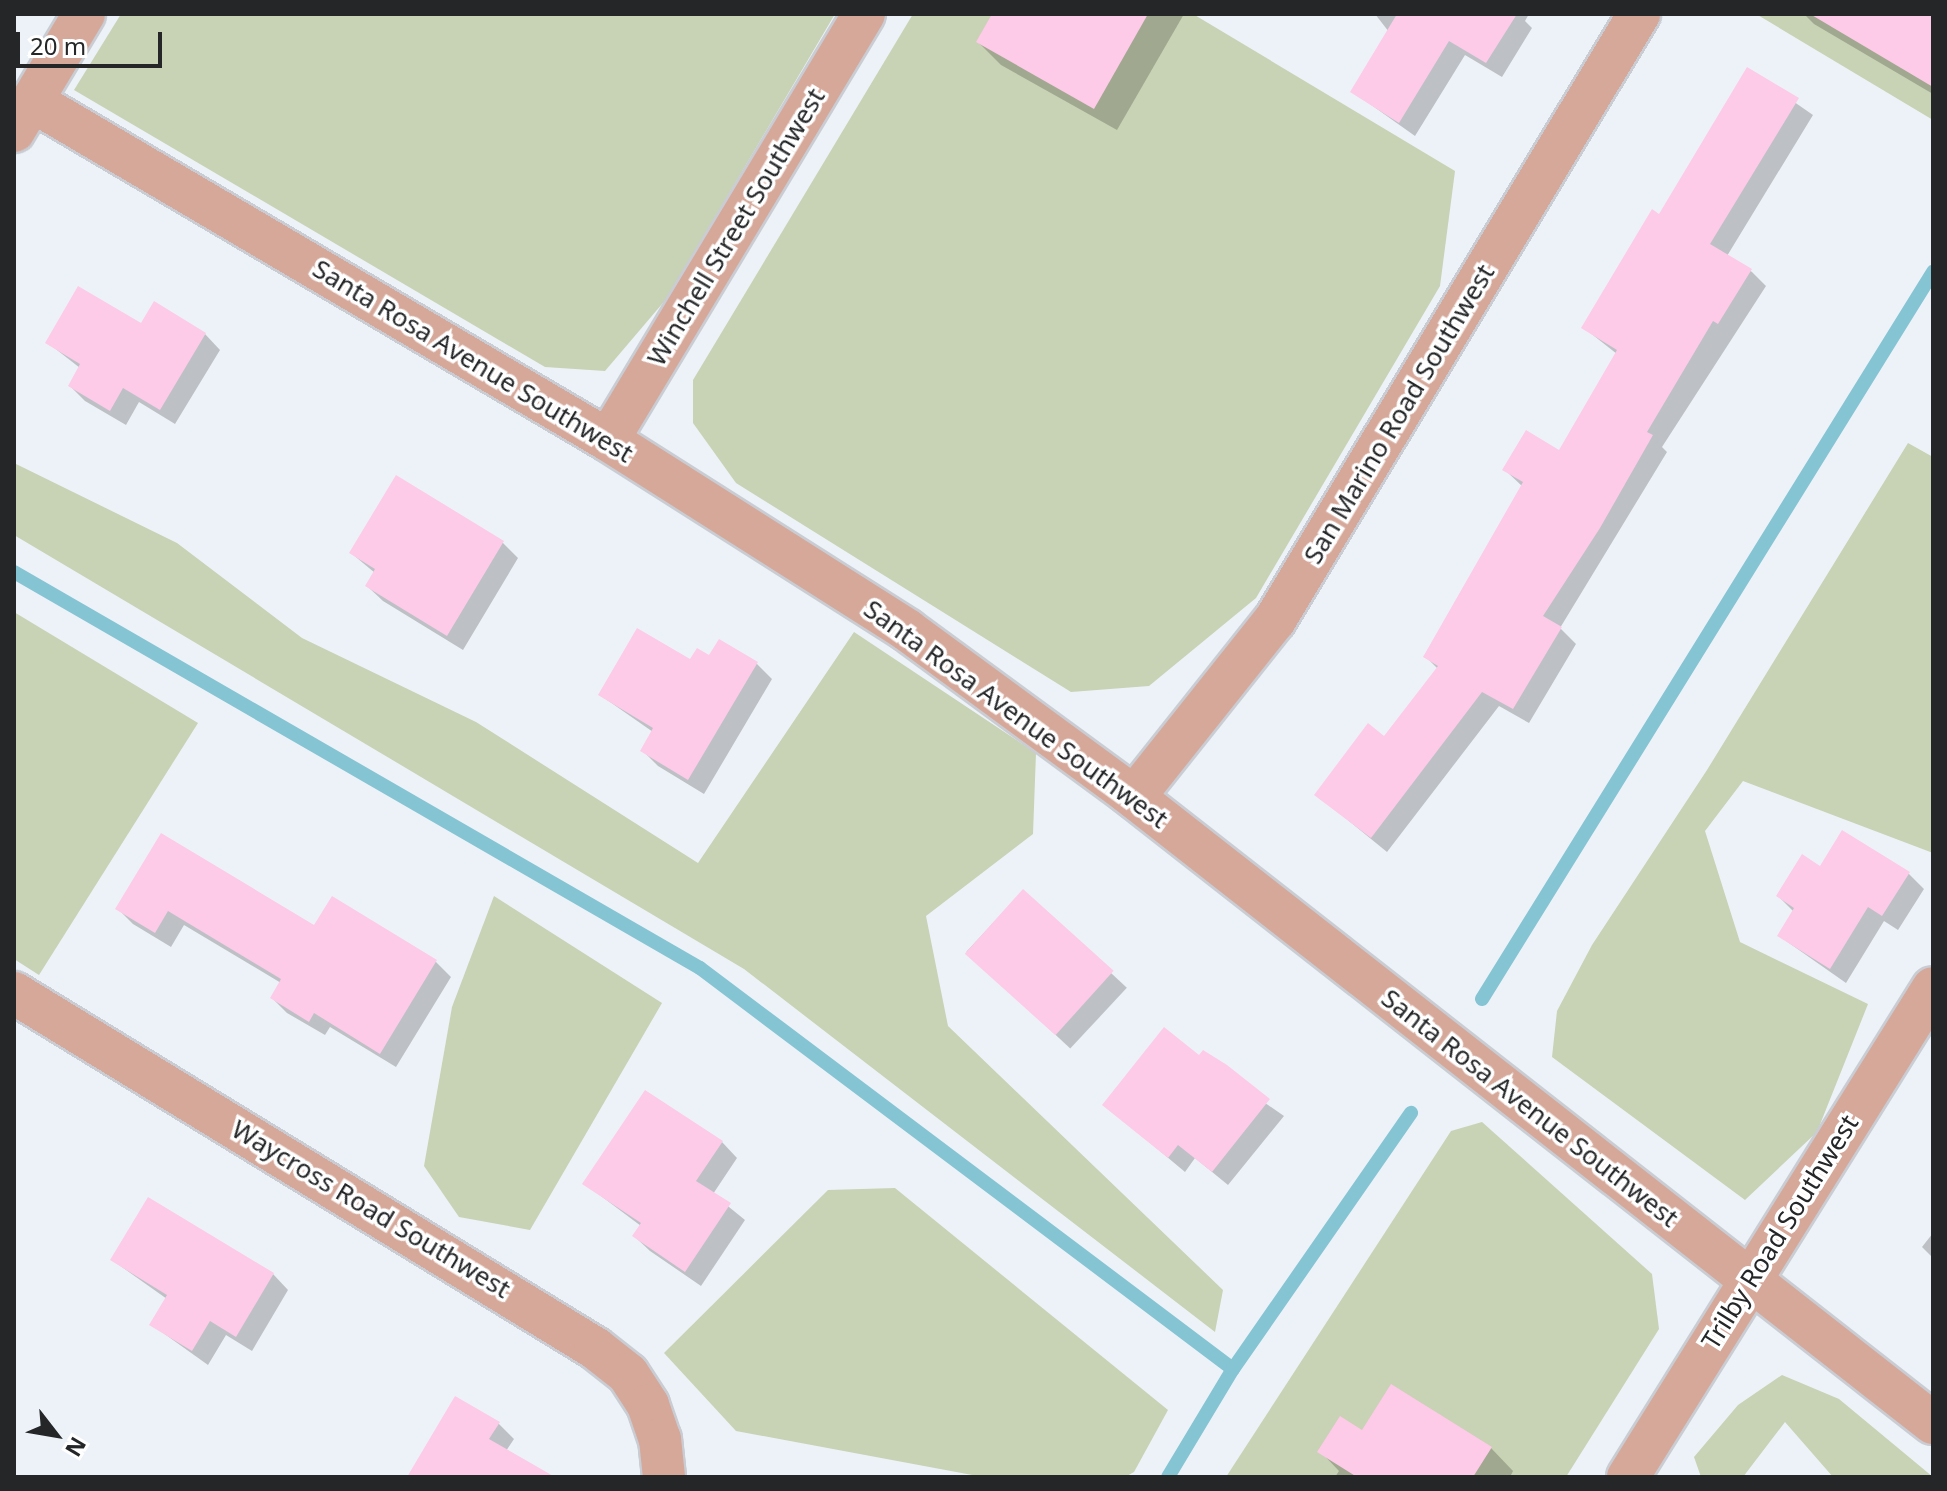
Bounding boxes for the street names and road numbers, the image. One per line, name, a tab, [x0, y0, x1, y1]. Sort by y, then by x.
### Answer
street label: Winchell Street Southwest	[641, 83, 831, 371]
street label: Santa Rosa Avenue Southwest	[307, 253, 639, 469]
street label: San Marino Road Southwest	[1297, 259, 1501, 569]
street label: Santa Rosa Avenue Southwest	[858, 593, 1174, 835]
street label: Santa Rosa Avenue Southwest	[1375, 982, 1685, 1234]
street label: Trilby Road Southwest	[1695, 1109, 1865, 1355]
street label: Waycross Road Southwest	[226, 1113, 516, 1305]

